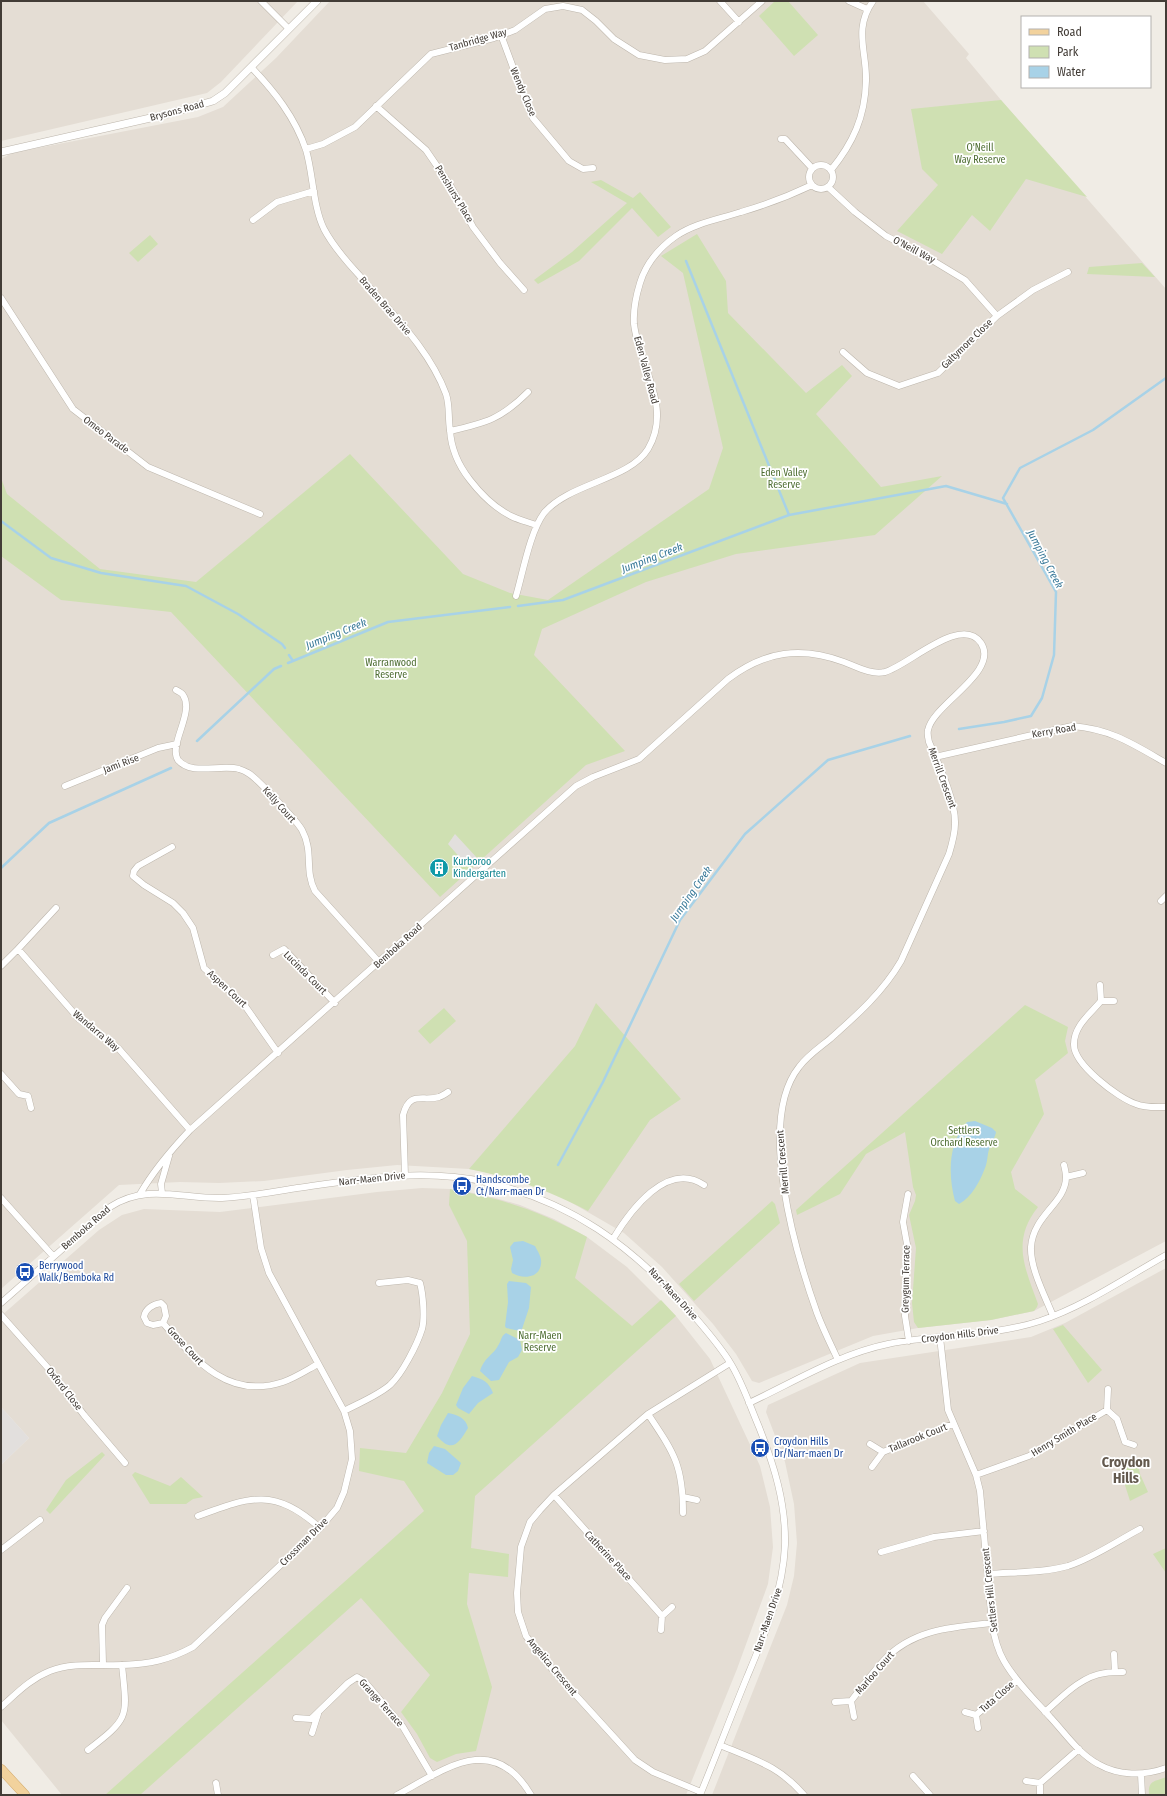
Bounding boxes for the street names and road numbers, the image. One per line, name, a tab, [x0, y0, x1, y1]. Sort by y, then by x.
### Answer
street label: Tanbridge Way	[448, 26, 509, 54]
street label: Wendy Close	[507, 66, 539, 118]
street label: Brysons Road	[149, 98, 205, 124]
street label: Penshurst Place	[432, 163, 476, 225]
street label: O'Neill Way	[891, 234, 938, 266]
street label: Braden Brae Drive	[356, 274, 414, 338]
street label: Galtymore Close	[939, 317, 995, 371]
street label: Eden Valley Road	[631, 335, 661, 405]
street label: Omeo Parade	[81, 414, 131, 456]
street label: Kerry Road	[1031, 721, 1077, 741]
street label: Merrill Crescent	[925, 746, 959, 811]
street label: Jami Rise	[101, 752, 141, 776]
street label: Kelly Court	[260, 785, 299, 826]
street label: Bemboka Road	[371, 921, 425, 971]
street label: Lucinda Court	[281, 949, 330, 998]
street label: Aspen Court	[205, 968, 250, 1011]
street label: Wandarra Way	[70, 1008, 122, 1055]
street label: Merrill Crescent	[774, 1129, 792, 1194]
street label: Narr-Maen Drive	[338, 1170, 406, 1188]
street label: Bemboka Road	[59, 1203, 113, 1253]
street label: Greygum Terrace	[899, 1245, 913, 1313]
street label: Narr-Maen Drive	[646, 1265, 700, 1323]
street label: Grose Court	[164, 1324, 206, 1368]
street label: Croydon Hills Drive	[921, 1324, 999, 1346]
street label: Oxford Close	[43, 1365, 85, 1413]
street label: Henry Smith Place	[1029, 1411, 1099, 1459]
street label: Tallarook Court	[887, 1421, 950, 1455]
street label: Crossman Drive	[277, 1515, 331, 1569]
street label: Catherine Place	[582, 1529, 634, 1583]
street label: Settlers Hill Crescent	[980, 1546, 1000, 1633]
street label: Narr-Maen Drive	[751, 1586, 785, 1654]
street label: Angelica Crescent	[524, 1636, 580, 1699]
street label: Marloo Court	[853, 1648, 897, 1697]
street label: Grange Terrace	[356, 1676, 406, 1730]
street label: Tuta Close	[977, 1679, 1017, 1715]

